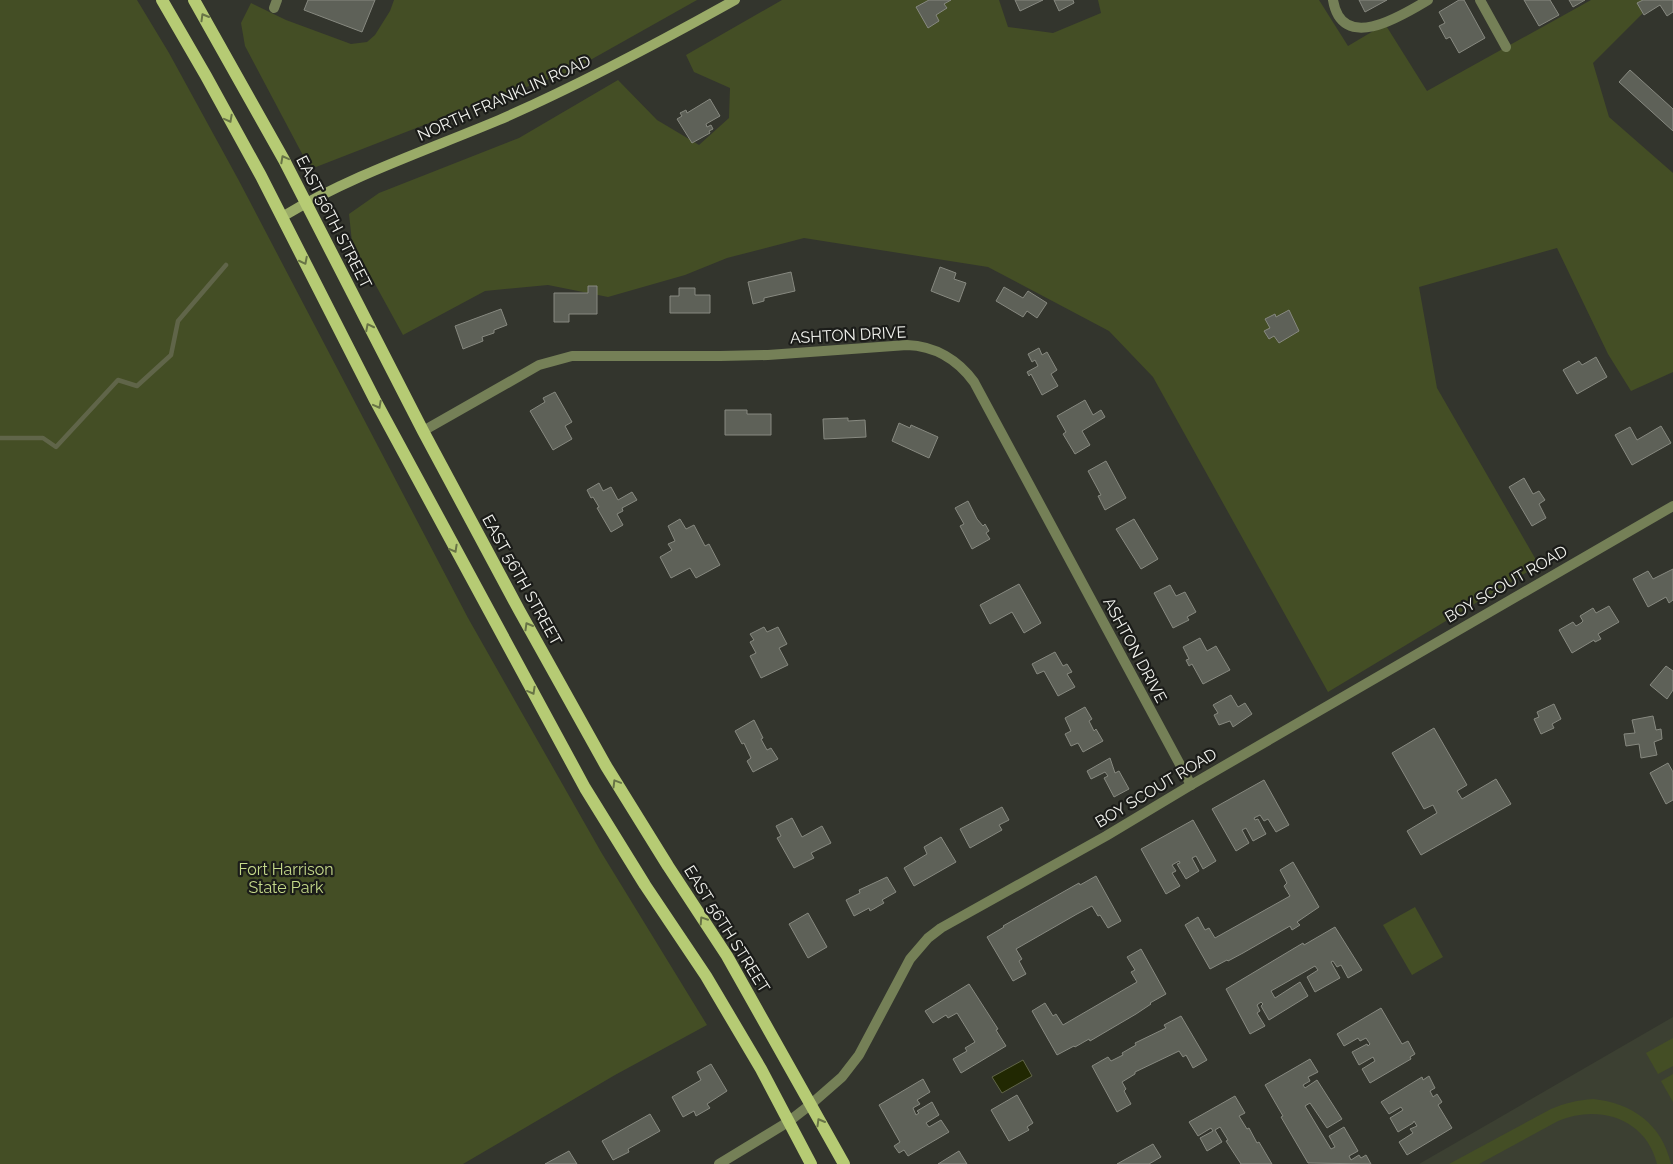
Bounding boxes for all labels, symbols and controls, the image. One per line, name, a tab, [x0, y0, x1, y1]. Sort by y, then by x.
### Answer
one-way arrow	[200, 14, 210, 23]
street label: NORTH FRANKLIN ROAD	[414, 51, 594, 145]
one-way arrow	[223, 114, 233, 123]
street label: EAST 56TH STREET	[292, 152, 376, 292]
one-way arrow	[280, 155, 290, 164]
one-way arrow	[298, 255, 308, 264]
street label: ASHTON DRIVE	[789, 322, 907, 348]
one-way arrow	[365, 324, 375, 333]
one-way arrow	[372, 400, 382, 409]
street label: EAST 56TH STREET	[478, 511, 566, 649]
street label: BOY SCOUT ROAD	[1441, 541, 1571, 627]
one-way arrow	[448, 543, 458, 552]
street label: ASHTON DRIVE	[1099, 594, 1171, 706]
one-way arrow	[524, 623, 534, 632]
one-way arrow	[526, 686, 536, 695]
street label: BOY SCOUT ROAD	[1092, 744, 1220, 832]
one-way arrow	[613, 780, 623, 789]
park label: Fort Harrison State Park	[238, 860, 334, 897]
street label: EAST 56TH STREET	[680, 862, 774, 996]
one-way arrow	[700, 917, 709, 926]
one-way arrow	[816, 1118, 826, 1127]

